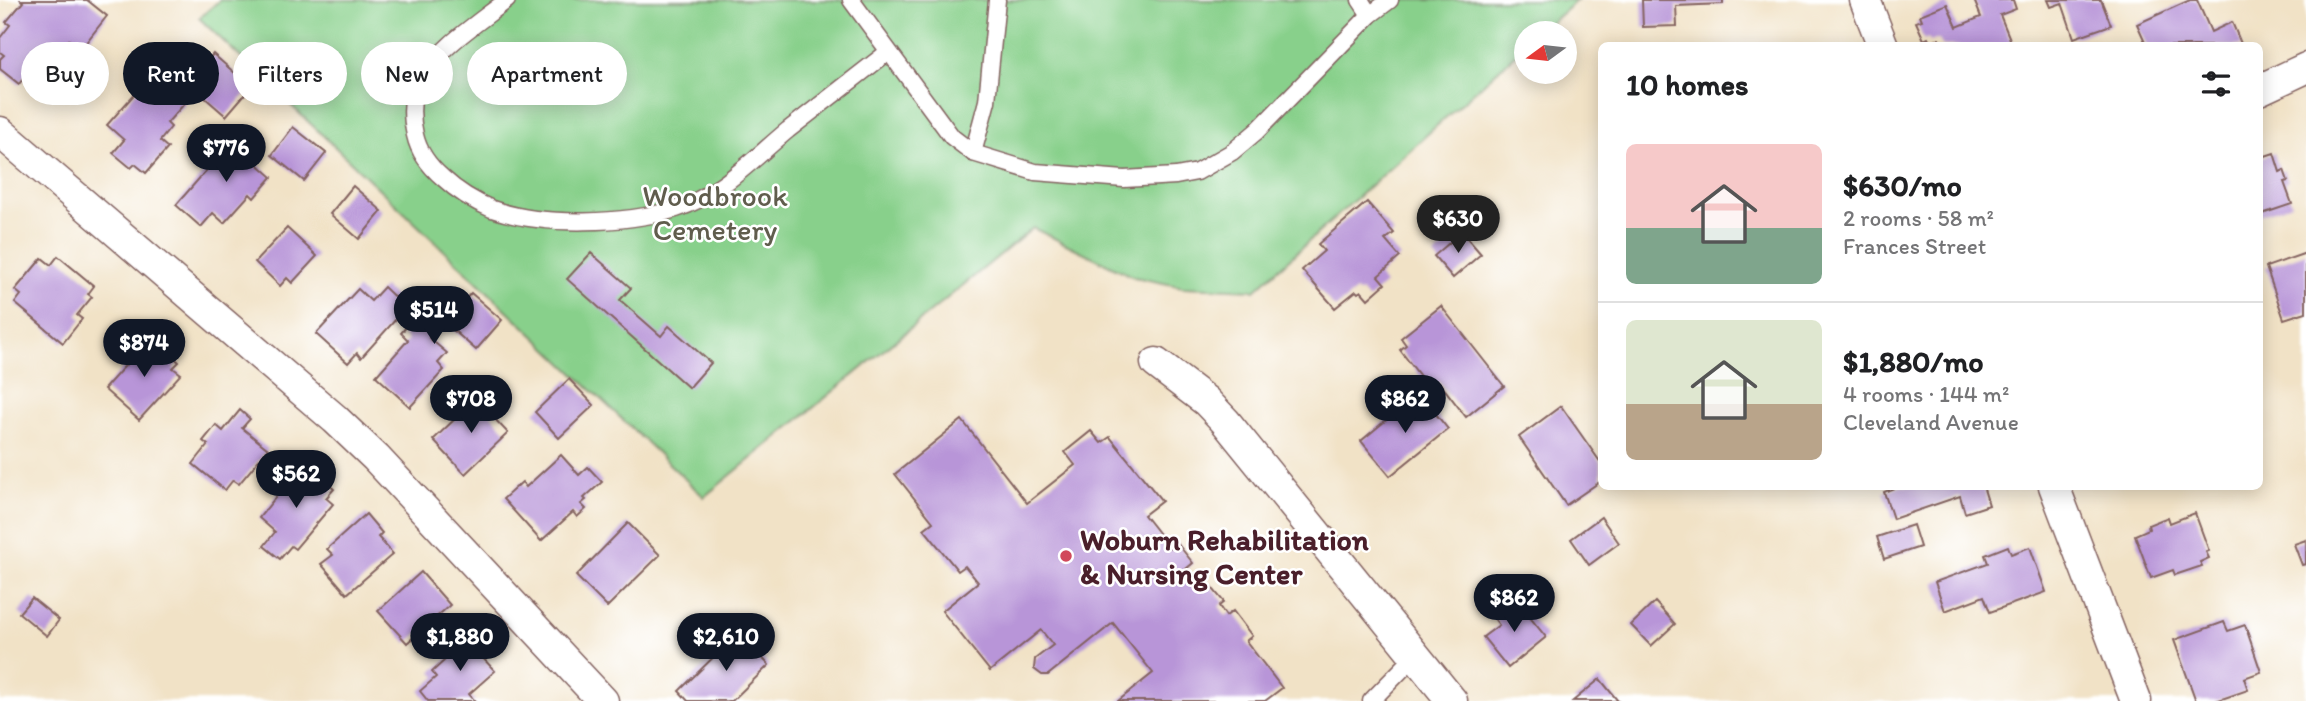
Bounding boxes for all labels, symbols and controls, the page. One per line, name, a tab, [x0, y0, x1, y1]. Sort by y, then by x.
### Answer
north arrow	[1514, 21, 1577, 84]
map controls	[1514, 21, 1577, 84]
chip: Buy	[21, 42, 109, 105]
chip: Rent	[123, 42, 219, 105]
chip: Filters	[233, 42, 347, 105]
chip: New	[361, 42, 453, 105]
chip: Apartment	[467, 42, 627, 105]
icon: filters	[2197, 65, 2235, 103]
text: 10 homes	[1626, 66, 1749, 103]
pin: $776	[185, 124, 267, 184]
text: $776	[203, 133, 249, 161]
text: $630/mo	[1843, 167, 1962, 204]
icon: home	[1682, 172, 1766, 256]
park label: Woodbrook Cemetery	[642, 177, 788, 248]
pin: $630	[1417, 196, 1499, 255]
text: $630	[1433, 204, 1483, 232]
text: 2 rooms · 58 m²	[1843, 204, 1994, 232]
text: Frances Street	[1843, 232, 1986, 260]
pin: $514	[393, 286, 475, 346]
text: $514	[410, 295, 458, 323]
pin: $874	[103, 320, 185, 379]
text: $874	[119, 328, 169, 356]
text: $1,880/mo	[1843, 343, 1984, 380]
icon: home	[1682, 348, 1766, 432]
pin: $708	[430, 376, 512, 435]
pin: $862	[1364, 376, 1446, 435]
text: 4 rooms · 144 m²	[1843, 380, 2009, 408]
text: $708	[446, 384, 496, 412]
text: $862	[1381, 384, 1429, 412]
text: Cleveland Avenue	[1843, 408, 2019, 436]
pin: $562	[255, 450, 337, 510]
text: $562	[272, 459, 320, 487]
place label: Woburn Rehabilitation & Nursing Center	[1080, 521, 1369, 592]
marker: Woburn Rehabilitation & Nursing Center	[1058, 548, 1074, 564]
pin: $862	[1473, 574, 1555, 634]
text: $862	[1490, 583, 1538, 611]
pin: $1,880	[403, 614, 517, 673]
pin: $2,610	[669, 614, 783, 673]
text: $1,880	[426, 622, 494, 650]
text: $2,610	[693, 622, 759, 650]

